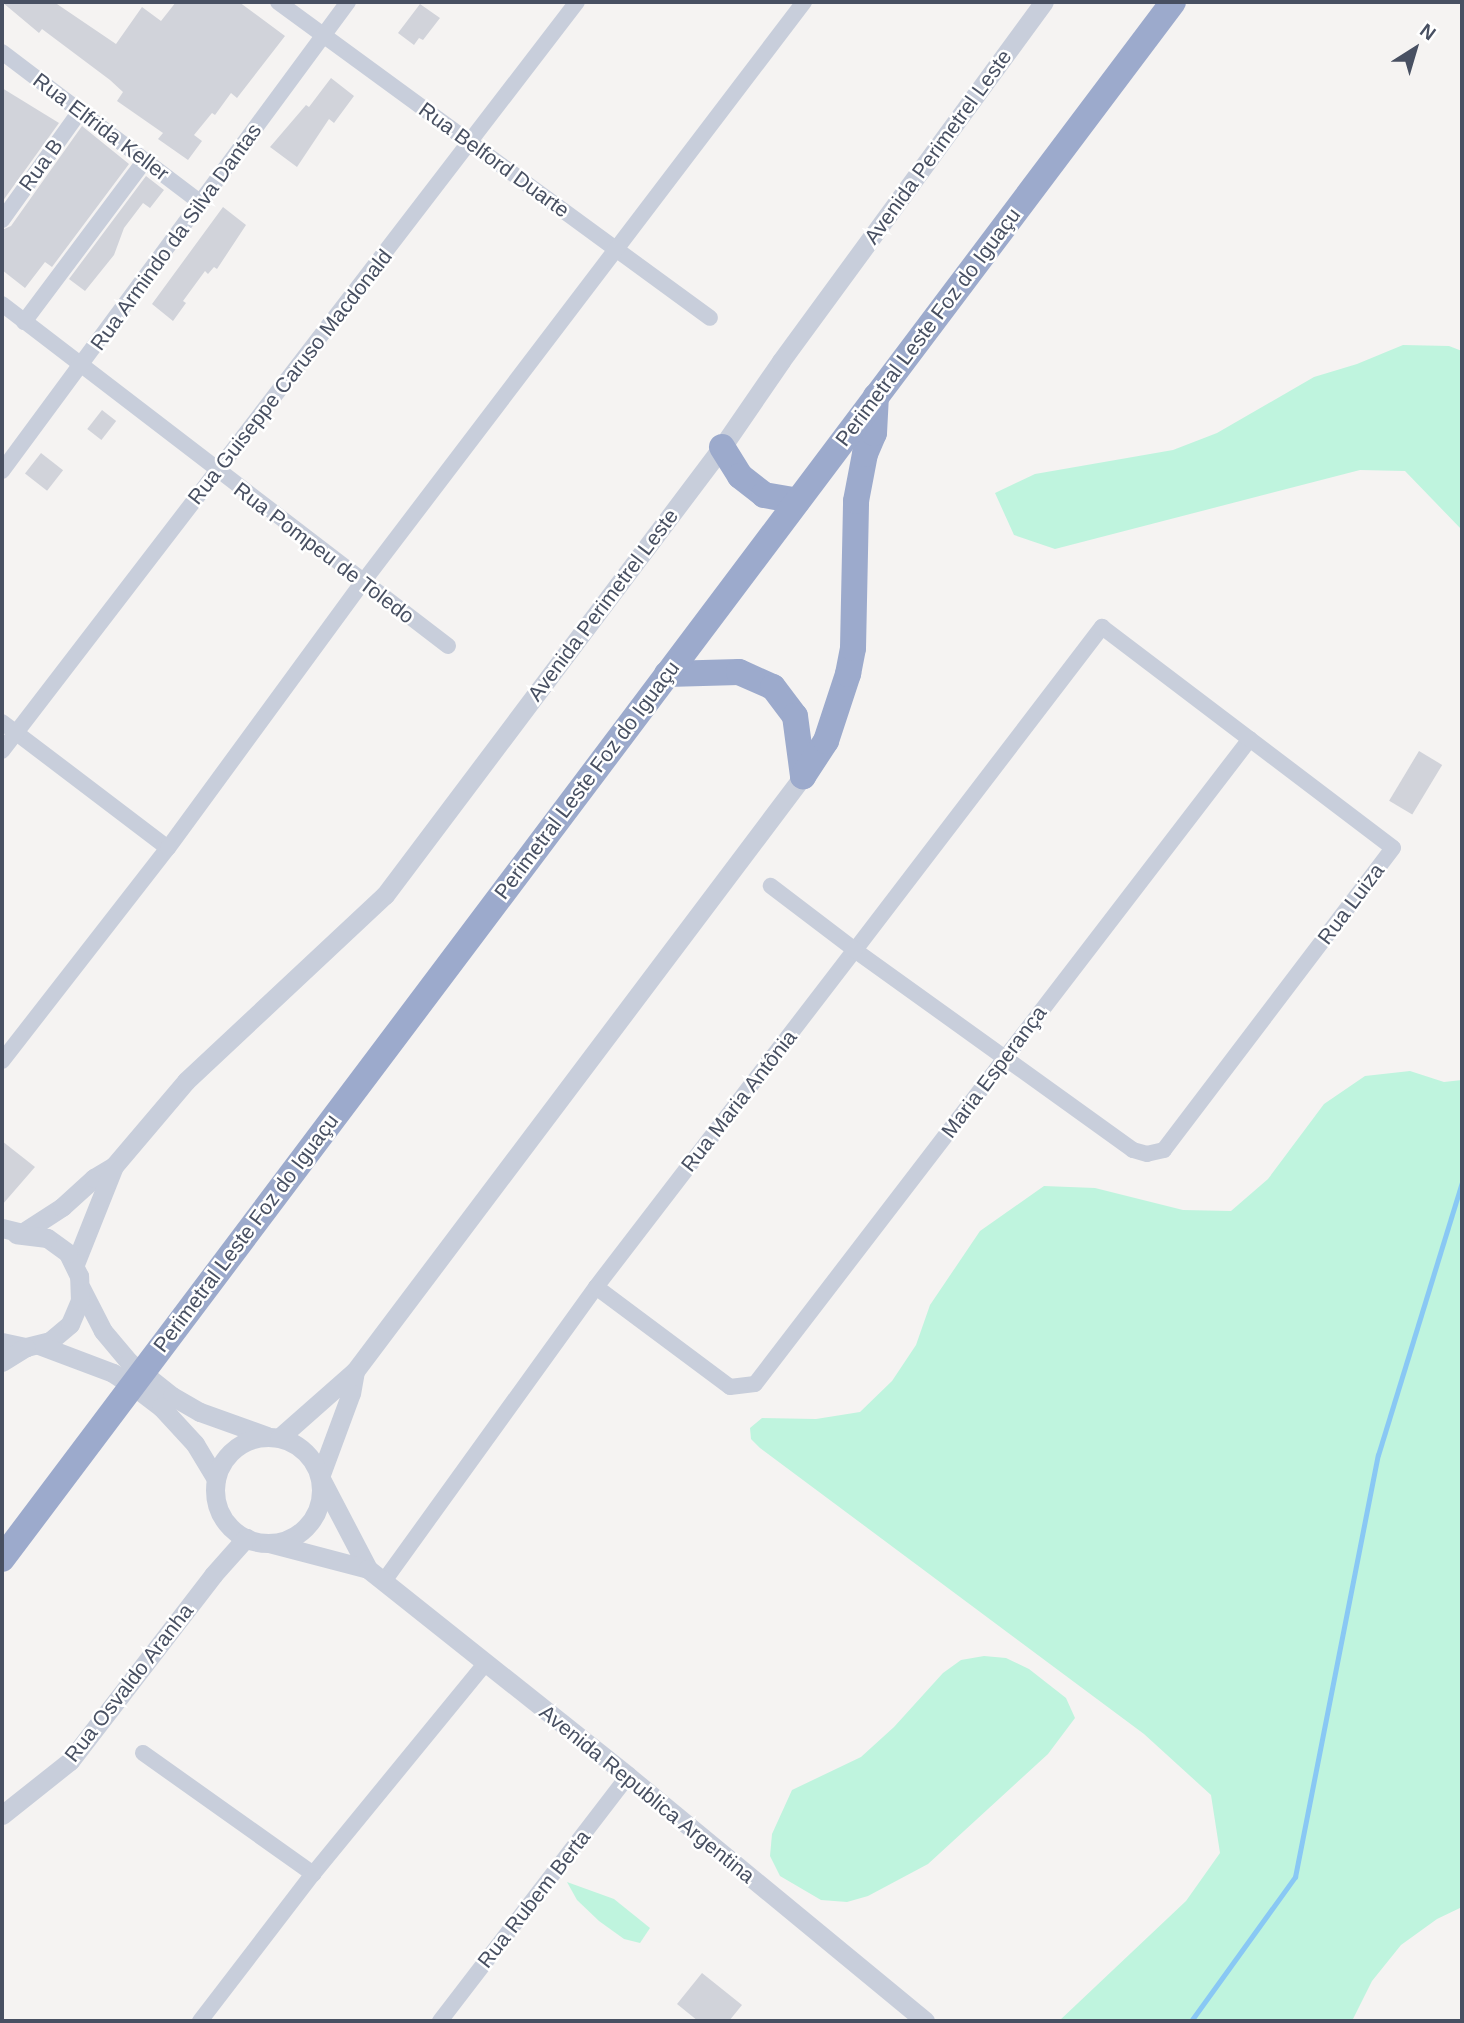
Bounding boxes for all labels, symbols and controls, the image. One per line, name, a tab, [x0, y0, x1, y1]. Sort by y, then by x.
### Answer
north arrow	[1380, 14, 1450, 84]
text: N	[1416, 19, 1440, 44]
street label: Avenida Perimetrel Leste	[859, 45, 1017, 249]
street label: Rua Elfrida Keller	[28, 68, 174, 186]
street label: Rua Belford Duarte	[414, 97, 574, 223]
street label: Rua Armindo da Silva Dantas	[85, 118, 267, 356]
street label: Rua B	[14, 134, 68, 196]
street label: Perimetral Leste Foz do Iguaçu	[830, 203, 1026, 451]
street label: Rua Guiseppe Caruso Macdonald	[183, 245, 397, 509]
street label: Rua Pompeu de Toledo	[229, 477, 419, 629]
street label: Avenida Perimetrel Leste	[522, 504, 684, 706]
street label: Perimetral Leste Foz do Iguaçu	[489, 656, 685, 904]
street label: Rua Luiza	[1312, 859, 1390, 949]
street label: Maria Esperança	[936, 1001, 1052, 1143]
street label: Rua Maria Antônia	[676, 1025, 802, 1177]
street label: Perimetral Leste Foz do Iguaçu	[148, 1109, 344, 1357]
street label: Rua Osvaldo Aranha	[59, 1598, 199, 1768]
street label: Avenida Republica Argentina	[534, 1699, 760, 1889]
street label: Rua Rubem Berta	[472, 1825, 596, 1973]

